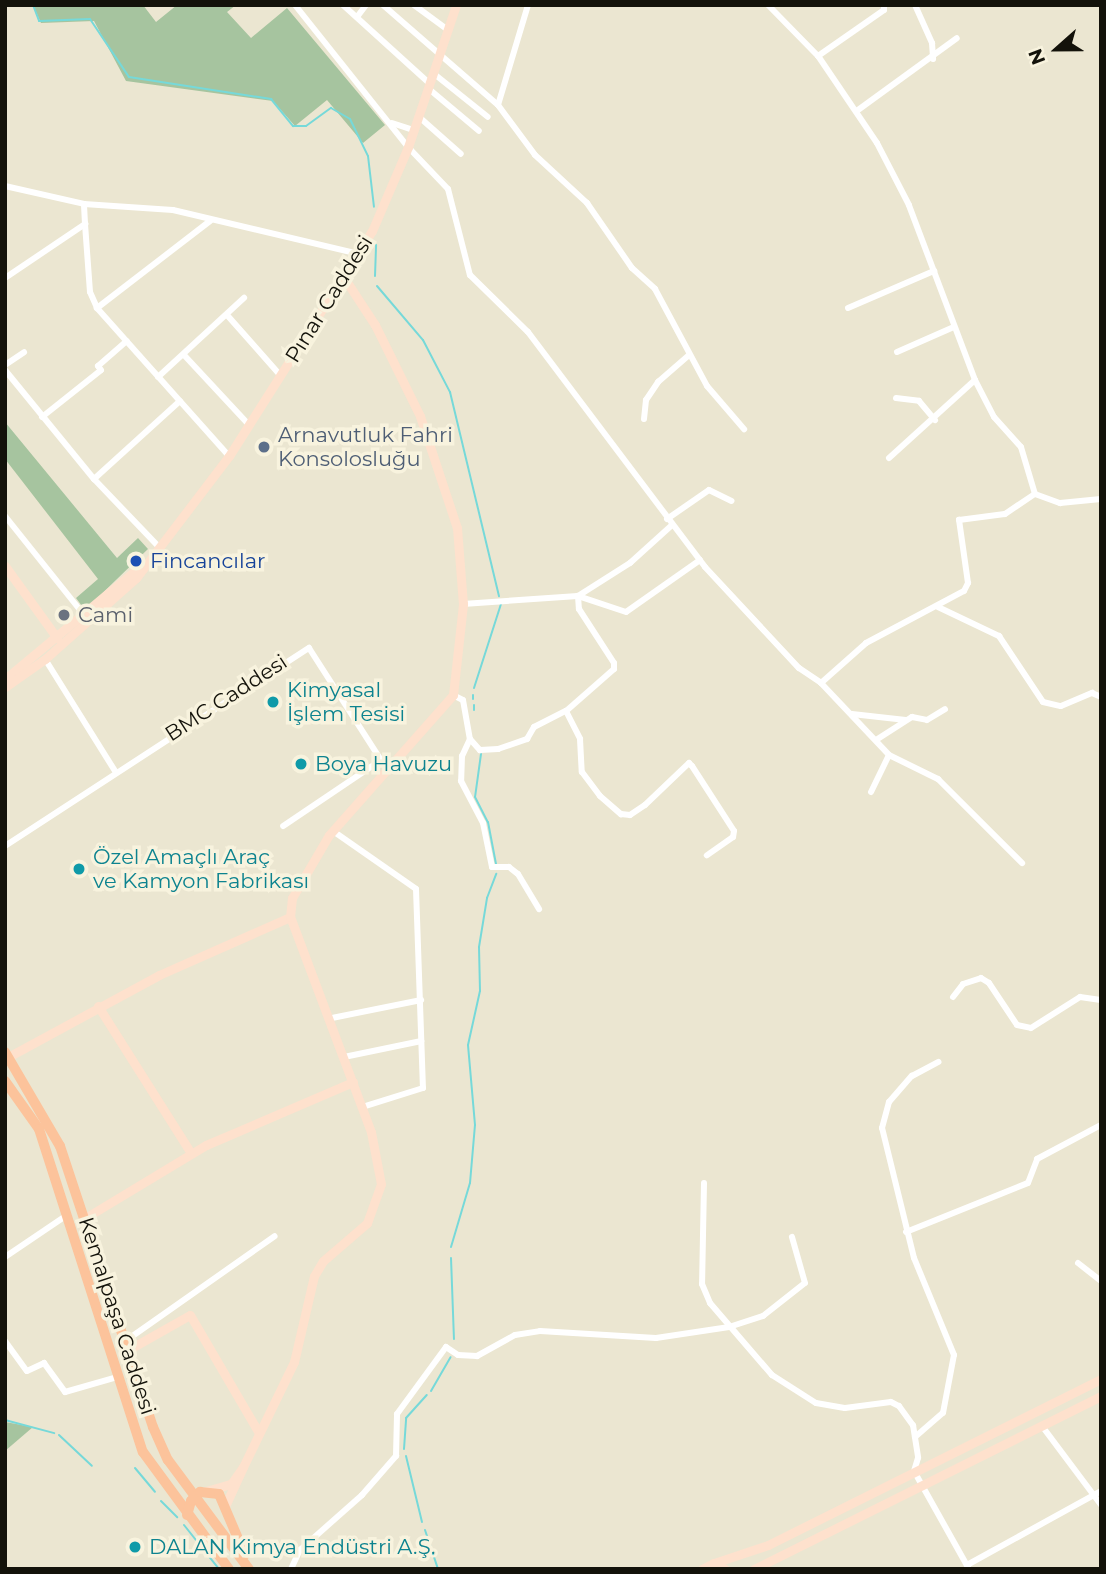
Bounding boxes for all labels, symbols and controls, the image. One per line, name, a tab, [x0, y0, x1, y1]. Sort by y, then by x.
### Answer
north arrow	[1022, 14, 1092, 84]
text: N	[1023, 45, 1050, 68]
street label: Pınar Caddesi	[280, 231, 378, 367]
place label: Arnavutluk Fahri Konsolosluğu	[278, 422, 453, 472]
marker: Arnavutluk Fahri Konsolosluğu	[256, 439, 272, 455]
place label: Fincancılar	[150, 548, 265, 574]
marker: Fincancılar	[128, 553, 144, 569]
place label: Cami	[78, 602, 133, 628]
marker: Cami	[56, 607, 72, 623]
street label: BMC Caddesi	[160, 649, 292, 747]
place label: Kimyasal İşlem Tesisi	[287, 677, 405, 727]
marker: Kimyasal İşlem Tesisi	[265, 694, 281, 710]
place label: Boya Havuzu	[315, 751, 452, 777]
marker: Boya Havuzu	[293, 756, 309, 772]
place label: Özel Amaçlı Araç ve Kamyon Fabrikası	[93, 844, 309, 894]
marker: Özel Amaçlı Araç ve Kamyon Fabrikası	[71, 861, 87, 877]
street label: Kemalpaşa Caddesi	[73, 1214, 161, 1418]
place label: DALAN Kimya Endüstri A.Ş.	[149, 1534, 436, 1560]
marker: DALAN Kimya Endüstri A.Ş.	[127, 1539, 143, 1555]

